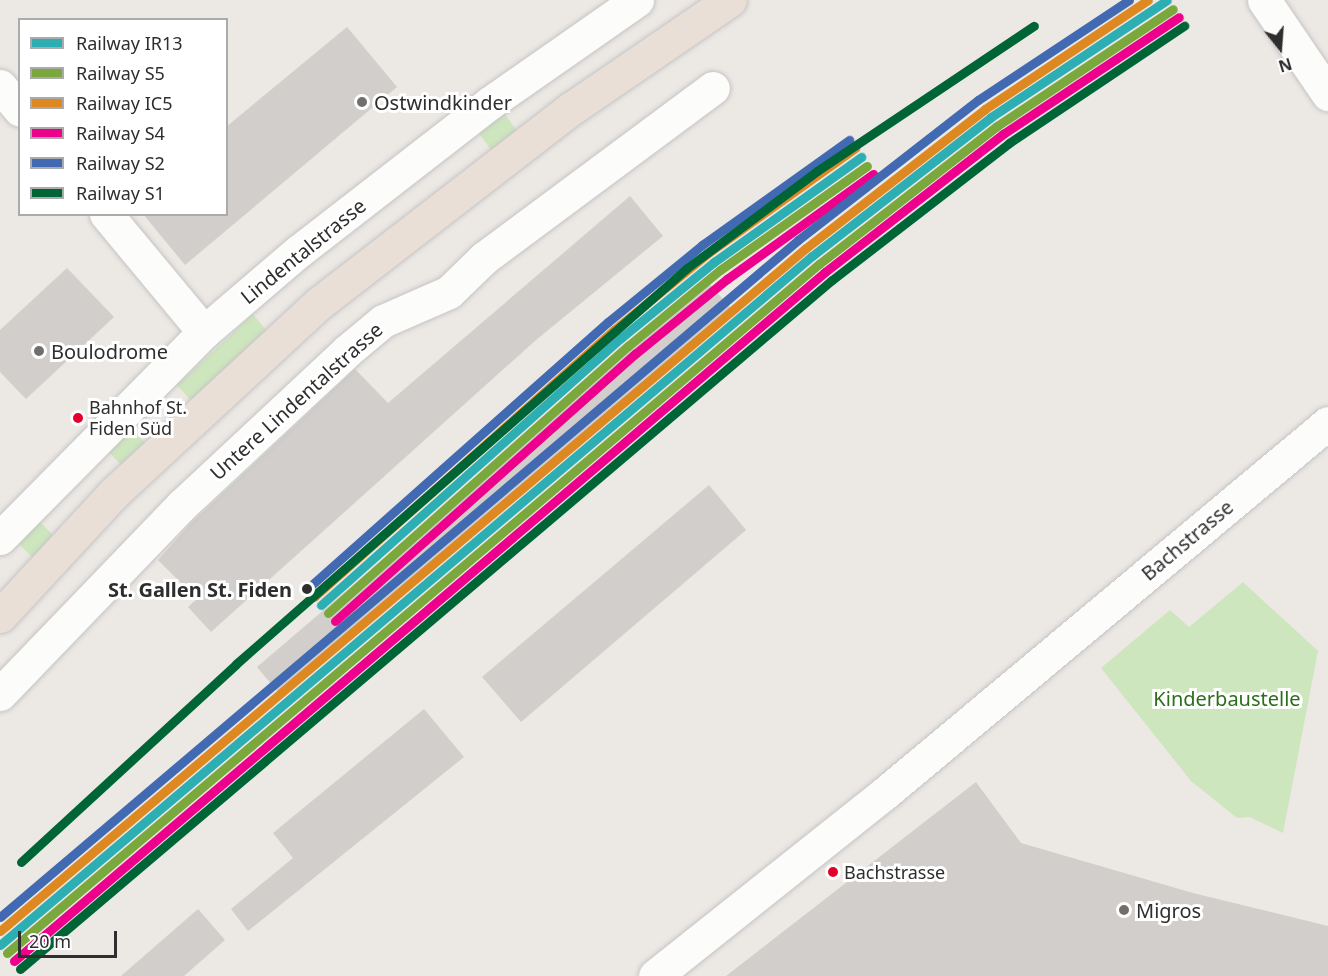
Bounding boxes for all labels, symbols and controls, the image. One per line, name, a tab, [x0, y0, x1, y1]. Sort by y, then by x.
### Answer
legend	[18, 18, 228, 216]
north arrow	[1250, 18, 1310, 78]
text: Railway IR13	[76, 31, 183, 55]
text: N	[1276, 53, 1295, 78]
text: Railway S5	[76, 61, 165, 85]
place label: Ostwindkinder	[374, 90, 512, 114]
text: Railway IC5	[76, 91, 172, 115]
marker: Ostwindkinder	[355, 95, 369, 109]
text: Railway S4	[76, 121, 165, 145]
text: Railway S2	[76, 151, 165, 175]
text: Railway S1	[76, 181, 165, 205]
street label: Lindentalstrasse	[236, 193, 370, 309]
street label: Untere Lindentalstrasse	[205, 317, 387, 485]
place label: Boulodrome	[51, 339, 168, 363]
marker: Boulodrome	[32, 344, 46, 358]
place label: Bahnhof St. Fiden Süd	[89, 397, 187, 440]
marker: Bahnhof St. Fiden Süd	[72, 412, 84, 424]
street label: Bachstrasse	[1136, 495, 1238, 585]
place label: St. Gallen St. Fiden	[108, 577, 292, 601]
marker: St. Gallen St. Fiden	[297, 579, 317, 599]
park label: Kinderbaustelle	[1153, 686, 1301, 710]
place label: Bachstrasse	[844, 861, 945, 883]
marker: Bachstrasse	[827, 866, 839, 878]
place label: Migros	[1136, 898, 1201, 922]
marker: Migros	[1117, 903, 1131, 917]
scale bar	[21, 919, 120, 957]
text: 20 m	[29, 929, 71, 953]

